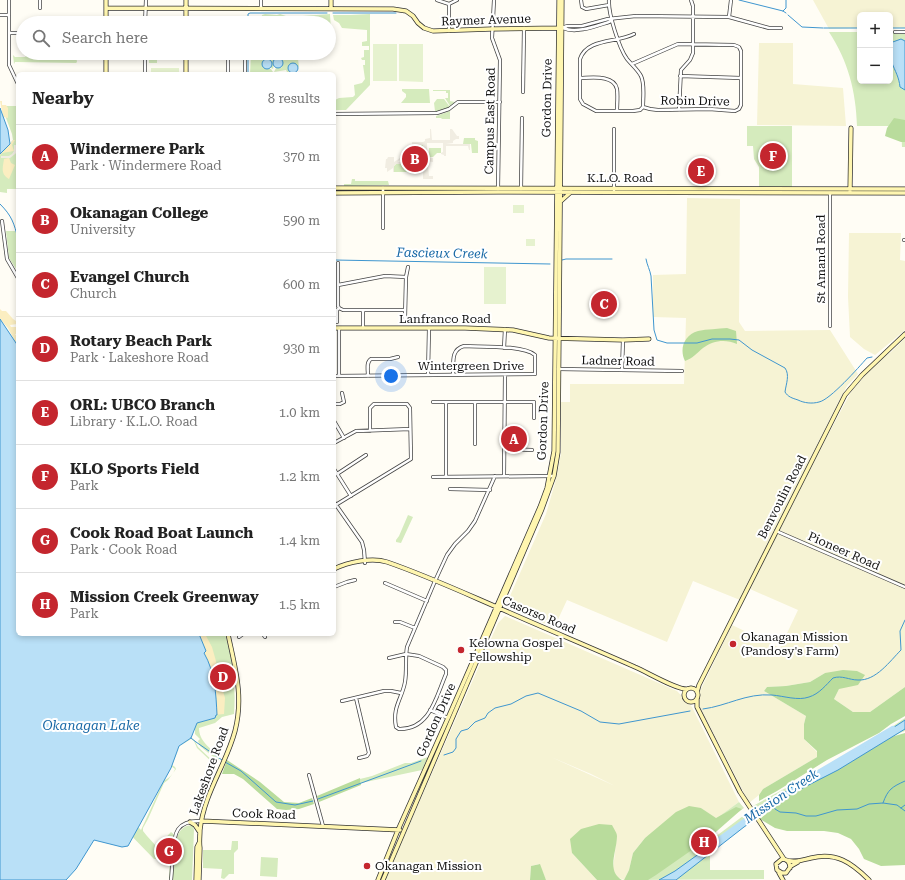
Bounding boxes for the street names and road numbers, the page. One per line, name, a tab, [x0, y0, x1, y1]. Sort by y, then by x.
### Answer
street label: Raymer Avenue	[441, 11, 532, 29]
street label: Gordon Drive	[539, 58, 555, 138]
street label: Campus East Road	[482, 67, 498, 175]
street label: Robin Drive	[660, 93, 730, 109]
street label: K.L.O. Road	[587, 171, 653, 185]
street label: St Amand Road	[814, 214, 828, 303]
street label: Lanfranco Road	[399, 312, 491, 326]
street label: Ladner Road	[581, 353, 655, 369]
street label: Wintergreen Drive	[418, 359, 525, 373]
street label: Gordon Drive	[535, 381, 551, 461]
street label: Benvoulin Road	[755, 453, 809, 541]
street label: Pioneer Road	[806, 529, 882, 573]
street label: Casorso Road	[500, 593, 578, 637]
street label: Gordon Drive	[414, 681, 459, 759]
street label: Lakeshore Road	[187, 725, 232, 817]
street label: Cook Road	[232, 806, 296, 822]

